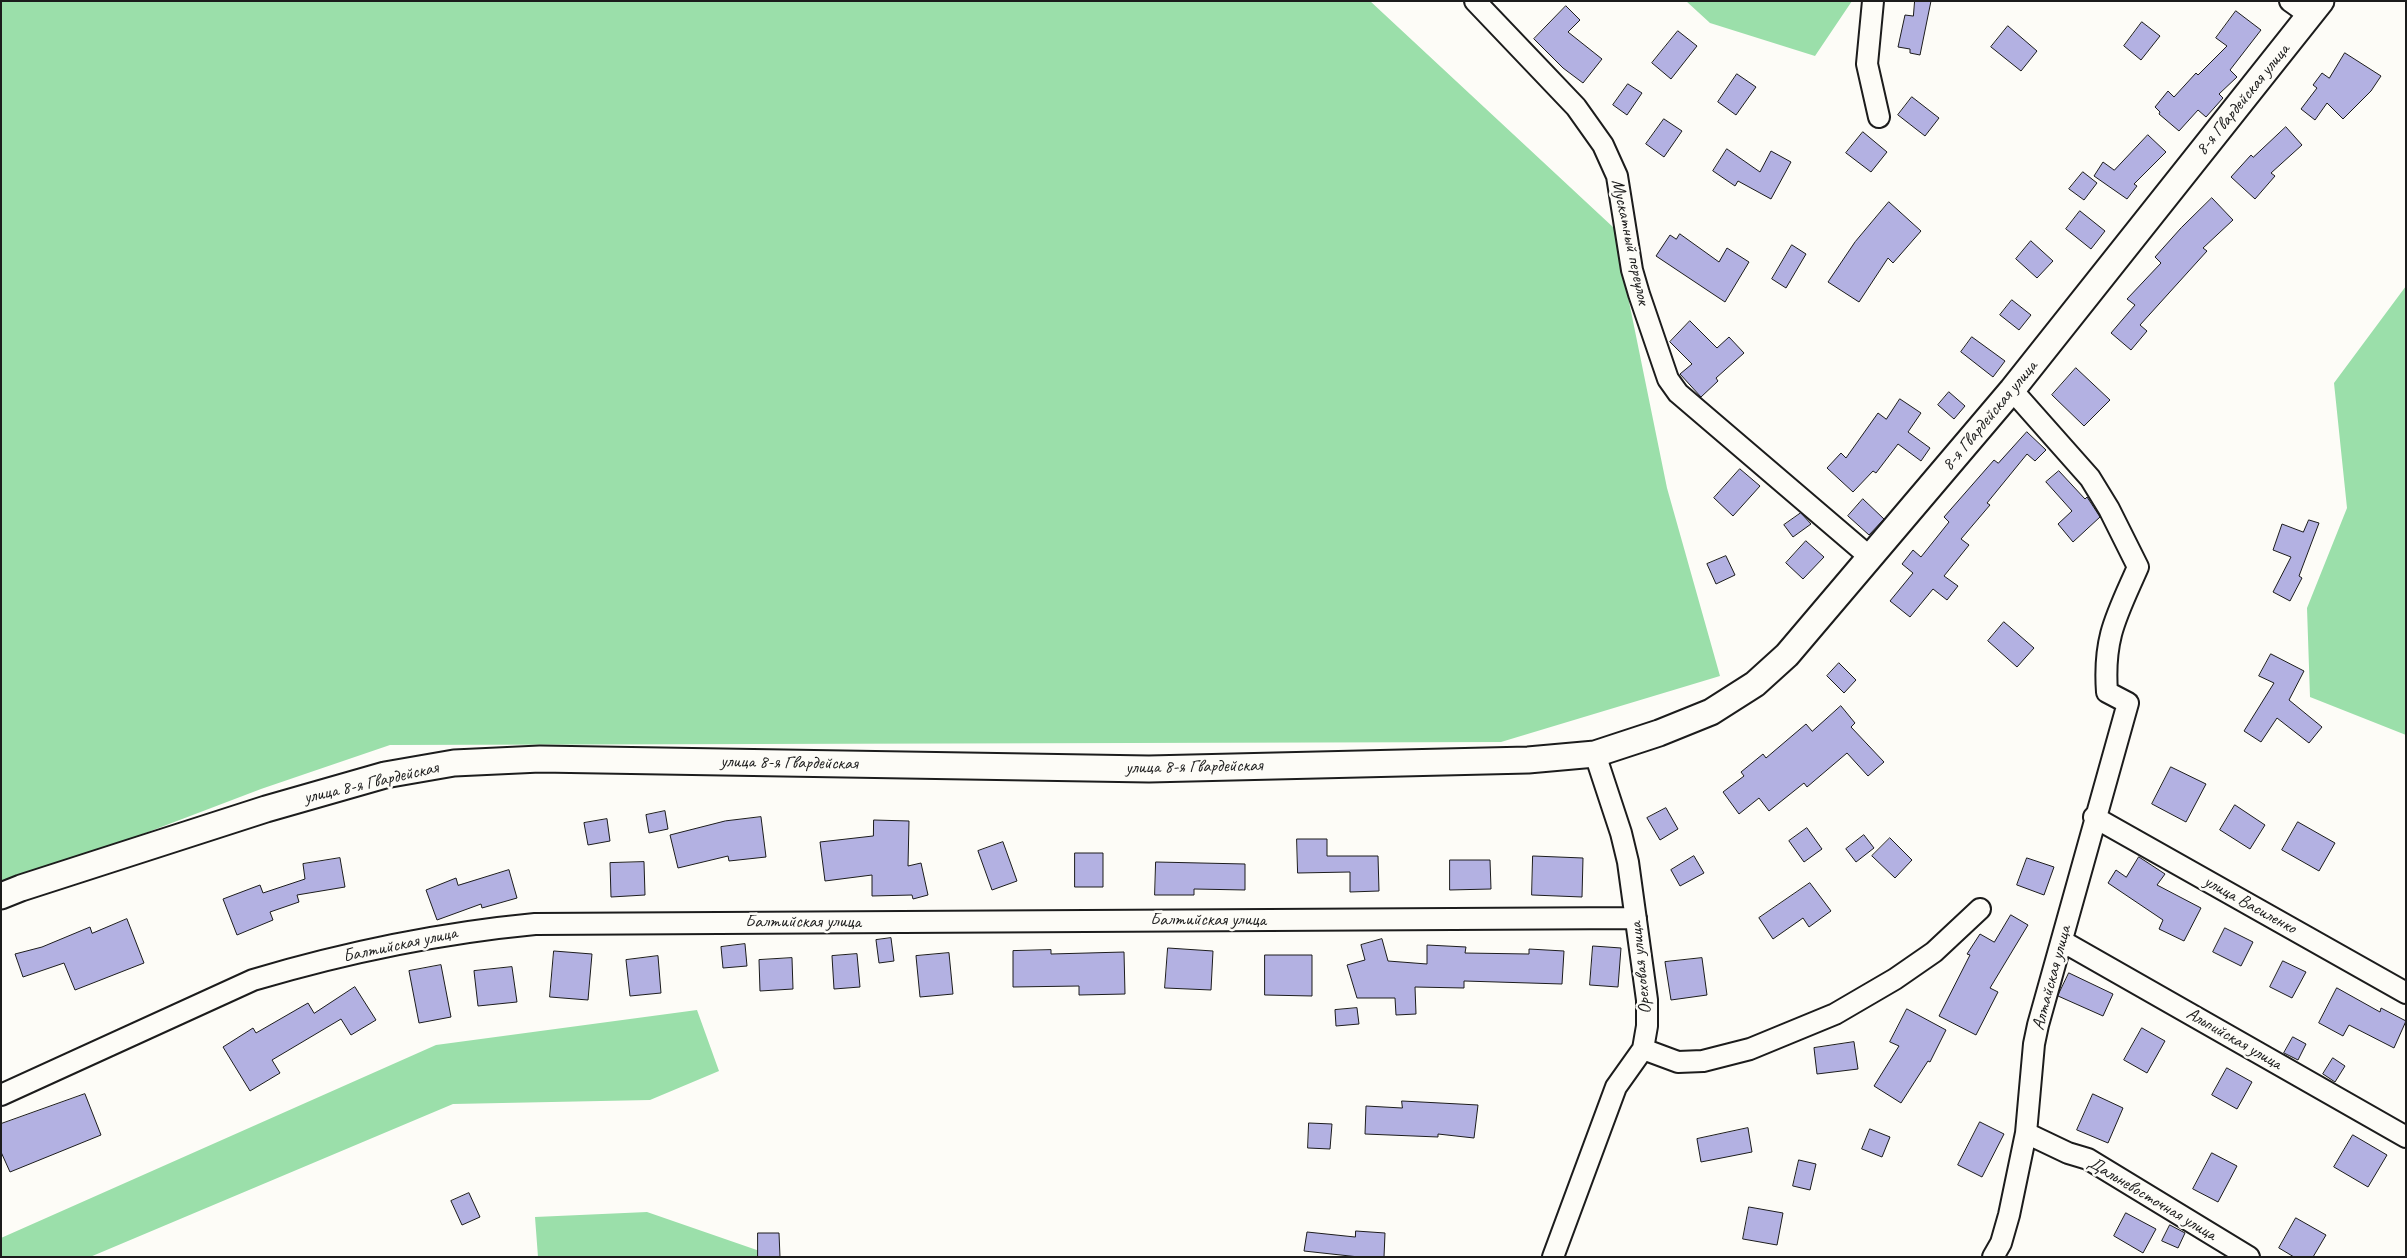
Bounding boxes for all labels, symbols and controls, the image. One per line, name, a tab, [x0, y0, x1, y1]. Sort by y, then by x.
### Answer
street label: 8-я Гвардейская улица	[2191, 40, 2295, 160]
street label: Мускатный переулок	[1606, 177, 1654, 307]
street label: 8-я Гвардейская улица	[1938, 356, 2042, 476]
street label: улица 8-я Гвардейская	[720, 751, 858, 775]
street label: улица 8-я Гвардейская	[1125, 755, 1263, 779]
street label: улица 8-я Гвардейская	[302, 757, 440, 809]
street label: улица Василенко	[2200, 871, 2300, 939]
street label: Балтийская улица	[1150, 909, 1266, 931]
street label: Балтийская улица	[745, 911, 861, 933]
street label: Ореховая улица	[1625, 921, 1657, 1015]
street label: Балтийская улица	[341, 922, 459, 968]
street label: Алтайская улица	[2028, 923, 2076, 1033]
street label: Альпийская улица	[2182, 1003, 2286, 1075]
street label: Дальневосточная улица	[2084, 1152, 2220, 1246]

